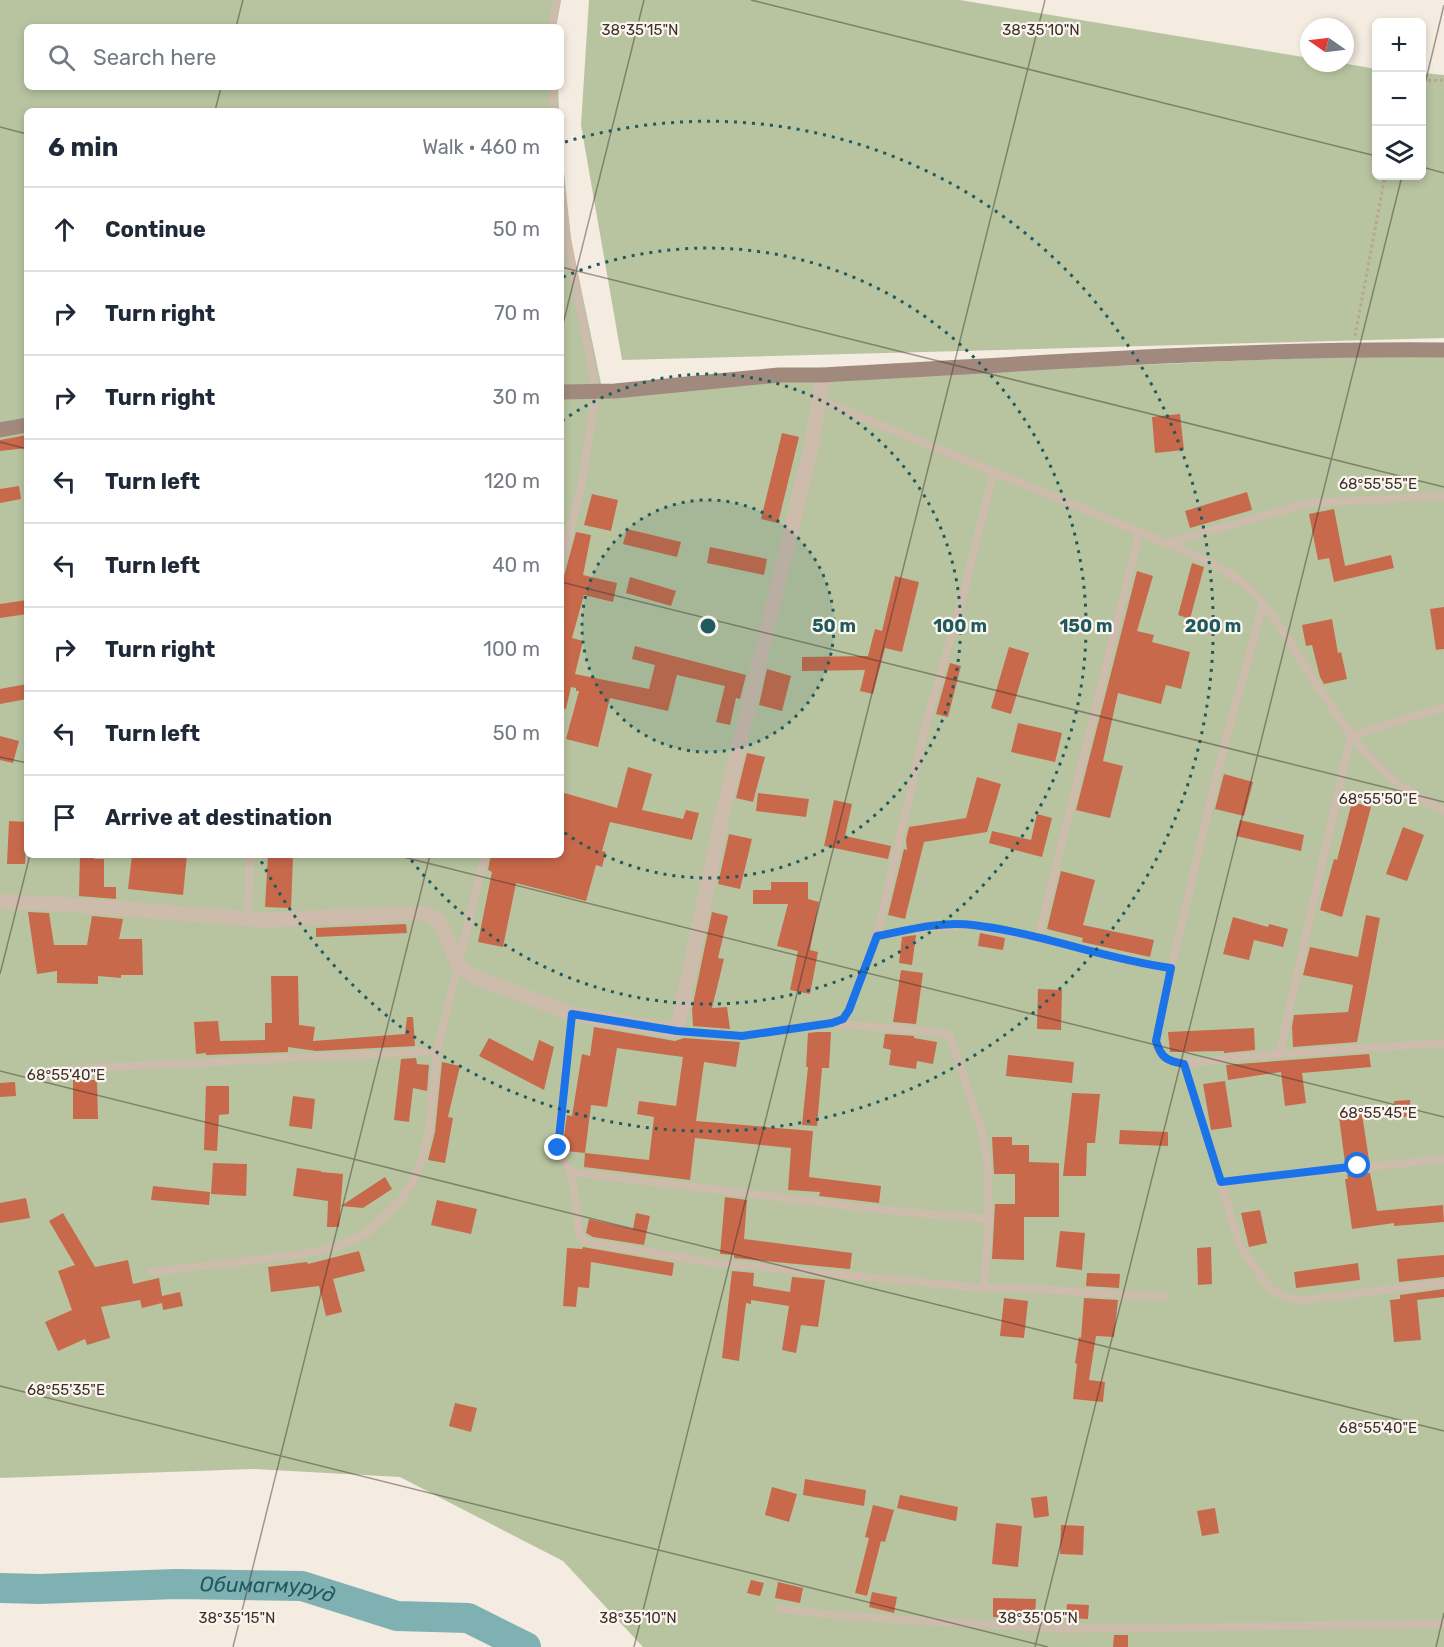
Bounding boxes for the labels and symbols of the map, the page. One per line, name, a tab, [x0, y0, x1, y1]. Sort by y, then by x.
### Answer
north arrow	[1300, 18, 1354, 72]
text: 38°35'15"N	[602, 21, 678, 39]
text: 38°35'10"N	[1002, 21, 1080, 39]
text: 68°55'55"E	[1339, 475, 1417, 493]
text: 50 m	[812, 615, 856, 637]
text: 100 m	[933, 615, 987, 637]
text: 150 m	[1059, 615, 1113, 637]
text: 200 m	[1185, 615, 1241, 637]
centre of rings	[698, 616, 718, 636]
text: 68°55'50"E	[1339, 790, 1417, 808]
text: 68°55'40"E	[27, 1066, 105, 1084]
text: 68°55'45"E	[1339, 1104, 1417, 1122]
route end	[544, 1134, 570, 1160]
route start	[1344, 1152, 1370, 1178]
text: 68°55'35"E	[27, 1381, 105, 1399]
text: 68°55'40"E	[1339, 1419, 1417, 1437]
water label: Обимагмуруд	[199, 1571, 339, 1608]
text: 38°35'15"N	[199, 1609, 275, 1627]
text: 38°35'10"N	[599, 1609, 677, 1627]
text: 38°35'05"N	[998, 1609, 1078, 1627]

